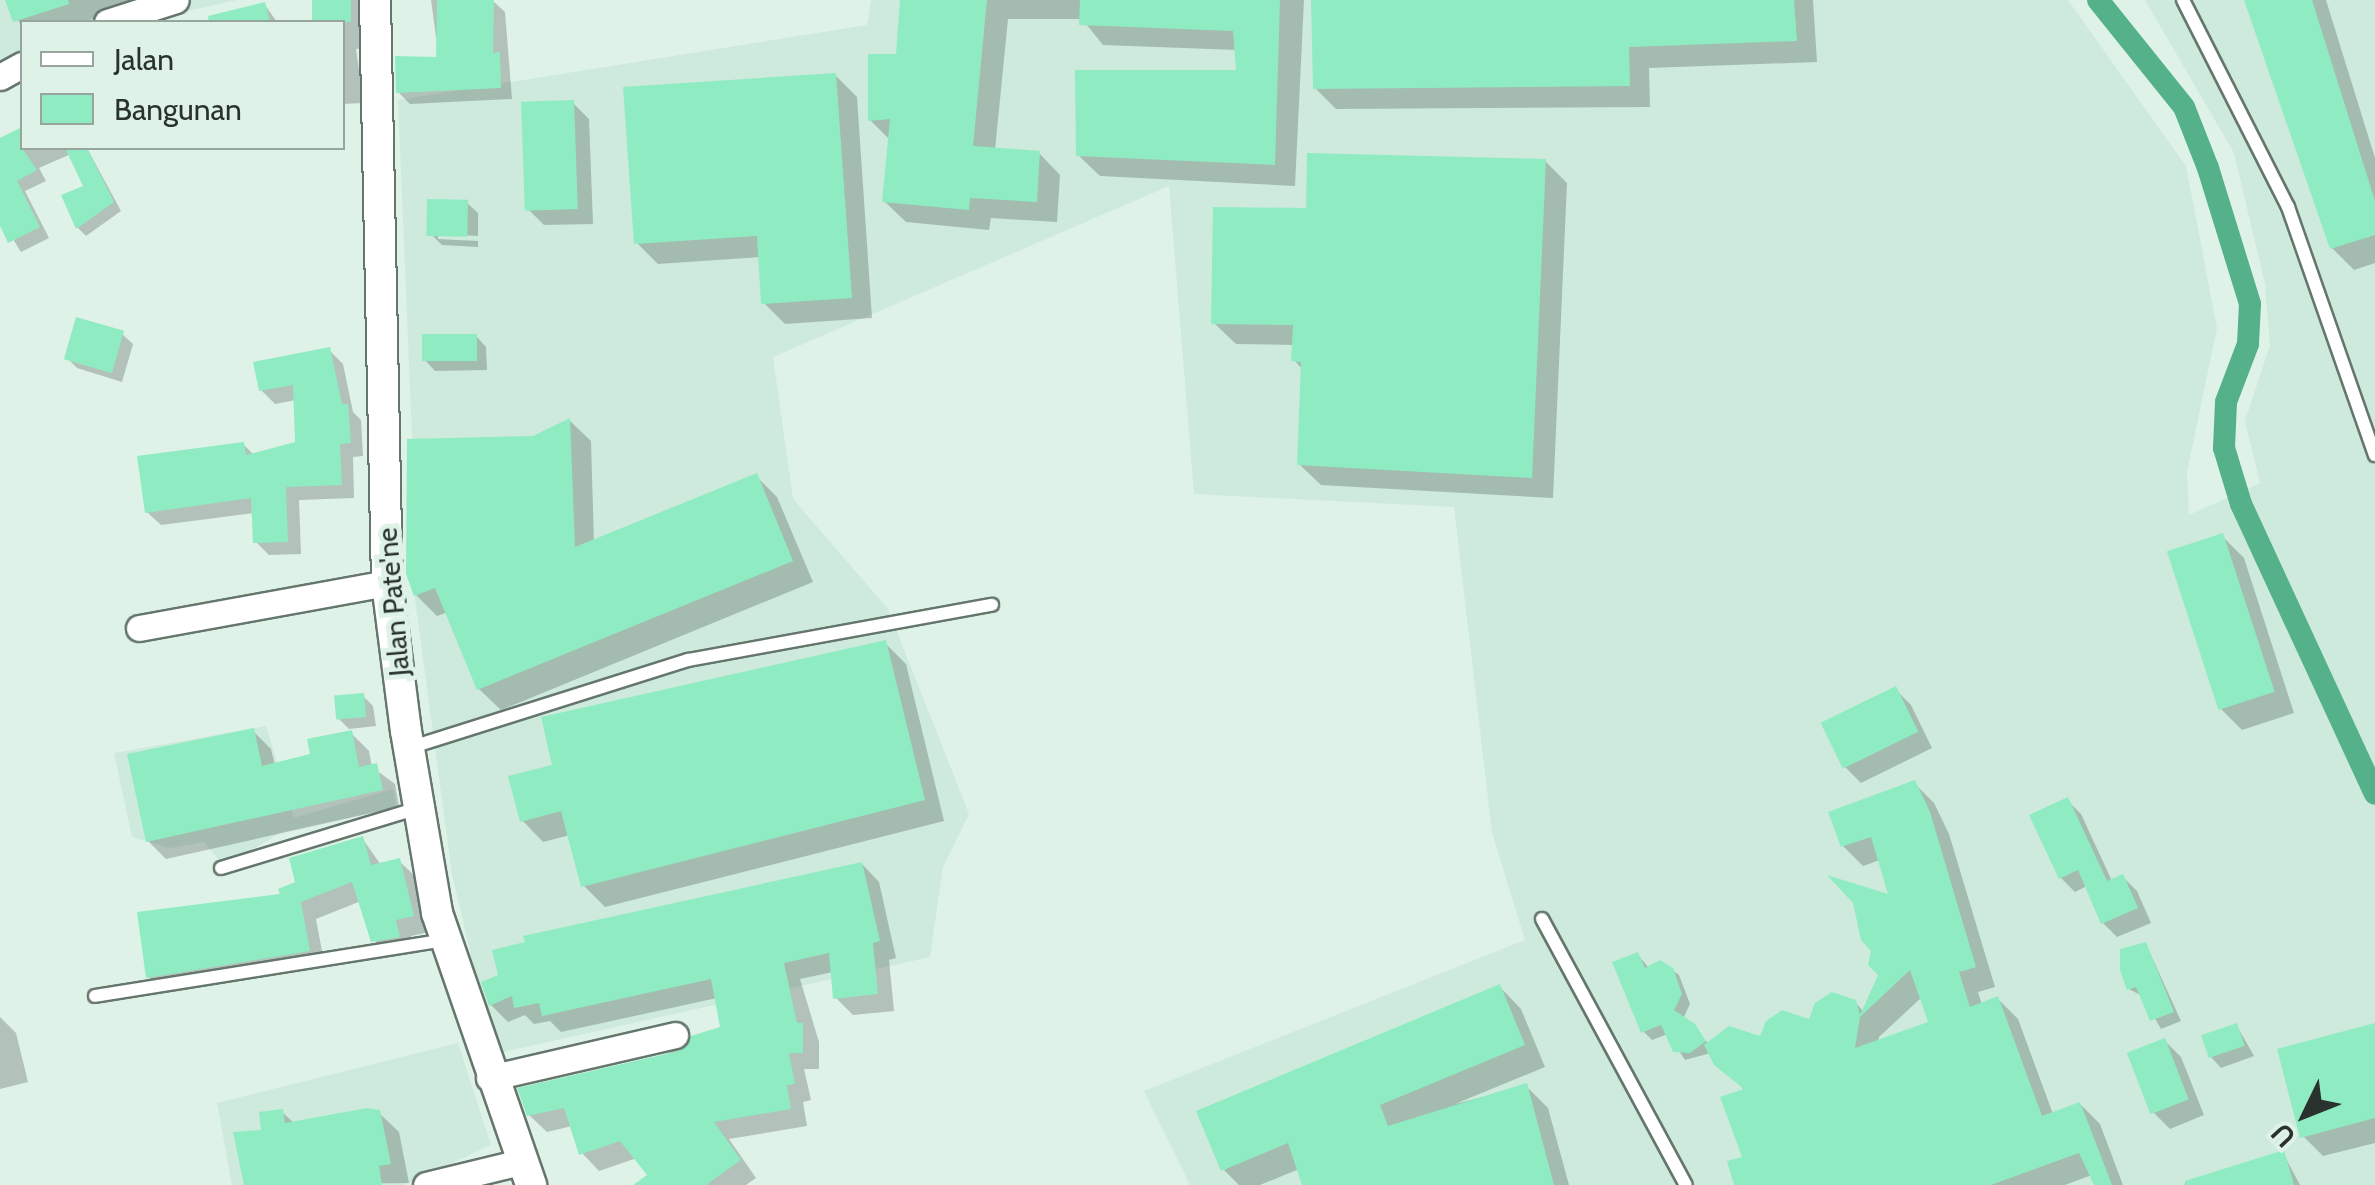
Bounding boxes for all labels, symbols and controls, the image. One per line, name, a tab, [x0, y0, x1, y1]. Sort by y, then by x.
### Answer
legend	[20, 20, 345, 150]
text: Jalan	[114, 41, 174, 78]
text: Bangunan	[114, 91, 242, 128]
street label: Jalan Pate'ne	[370, 526, 416, 678]
north arrow	[2255, 1065, 2355, 1165]
text: U	[2264, 1117, 2302, 1154]

